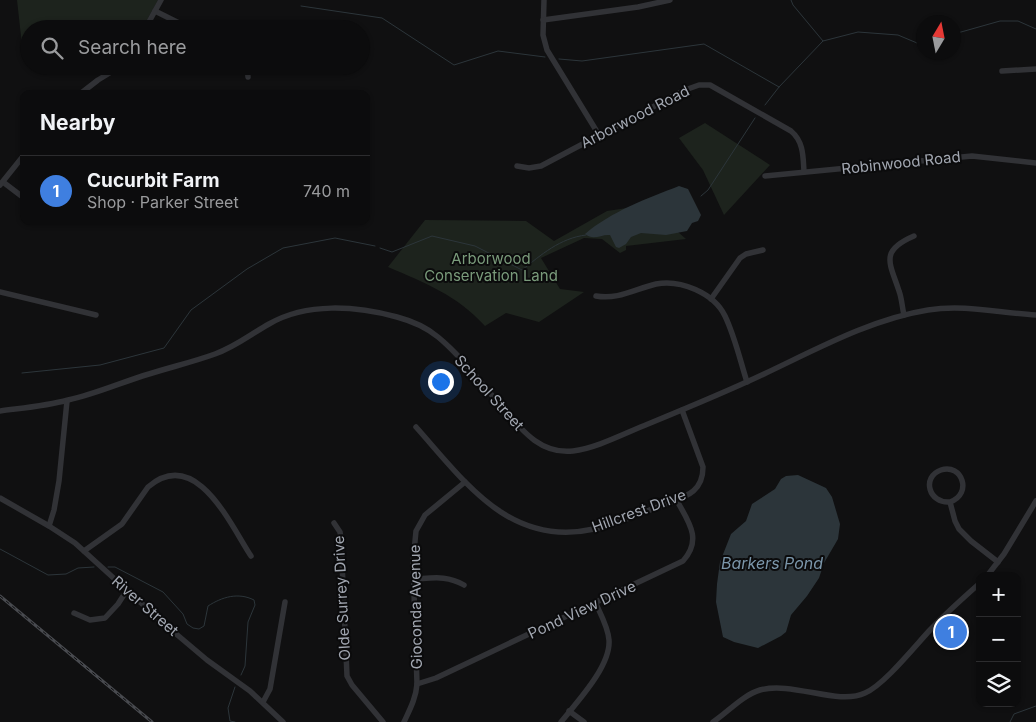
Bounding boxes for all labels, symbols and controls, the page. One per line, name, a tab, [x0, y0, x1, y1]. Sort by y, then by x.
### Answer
north arrow	[916, 15, 961, 60]
search box	[20, 20, 370, 75]
icon: search	[38, 34, 66, 62]
text: Search here	[78, 36, 187, 59]
street label: Arborwood Road	[577, 81, 692, 152]
text: Nearby	[40, 110, 115, 135]
street label: Robinwood Road	[840, 147, 961, 178]
text: Cucurbit Farm	[87, 169, 220, 192]
text: 1	[53, 181, 59, 201]
text: 740 m	[303, 181, 350, 201]
text: Shop · Parker Street	[87, 192, 239, 212]
park label: Arborwood Conservation Land	[424, 249, 558, 285]
street label: School Street	[450, 351, 528, 434]
your location	[428, 369, 454, 395]
street label: Hillcrest Drive	[589, 485, 689, 536]
street label: Olde Surrey Drive	[329, 535, 354, 661]
street label: Gioconda Avenue	[405, 544, 426, 670]
water label: Barkers Pond	[721, 553, 823, 573]
street label: River Street	[108, 571, 183, 640]
map controls	[976, 572, 1021, 707]
button: +	[976, 572, 1021, 617]
street label: Pond View Drive	[525, 576, 639, 643]
pin: 1	[935, 613, 967, 651]
button: −	[976, 617, 1021, 662]
button: layers	[976, 662, 1021, 707]

